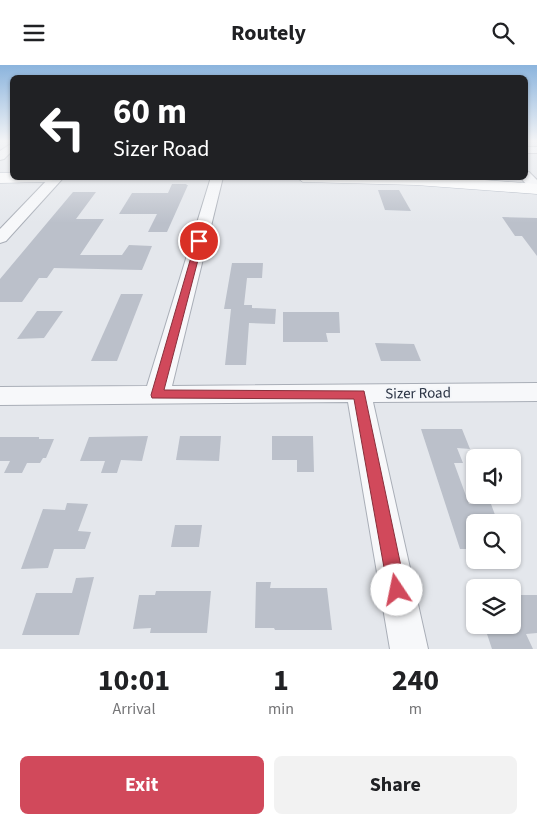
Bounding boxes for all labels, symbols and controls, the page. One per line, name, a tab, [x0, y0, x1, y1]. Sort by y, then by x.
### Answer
text: Routely	[231, 17, 306, 49]
icon: menu	[20, 19, 48, 47]
icon: search	[489, 19, 517, 47]
text: 60 m	[113, 87, 187, 137]
icon: left	[30, 95, 95, 160]
text: Sizer Road	[113, 133, 209, 165]
pin	[178, 220, 220, 262]
icon: arrive	[185, 227, 213, 255]
street label: Sizer Road	[385, 382, 451, 405]
map controls	[466, 449, 521, 634]
button: sound	[466, 449, 521, 504]
button: search	[466, 514, 521, 569]
position arrow	[370, 563, 422, 615]
button: layers	[466, 579, 521, 634]
text: 10:01	[98, 659, 170, 702]
text: 1	[273, 659, 289, 702]
text: 240	[392, 659, 439, 702]
text: Arrival	[112, 698, 155, 720]
text: min	[268, 698, 294, 720]
text: m	[409, 698, 422, 720]
button: Exit	[20, 756, 264, 814]
button: Share	[274, 756, 517, 814]

